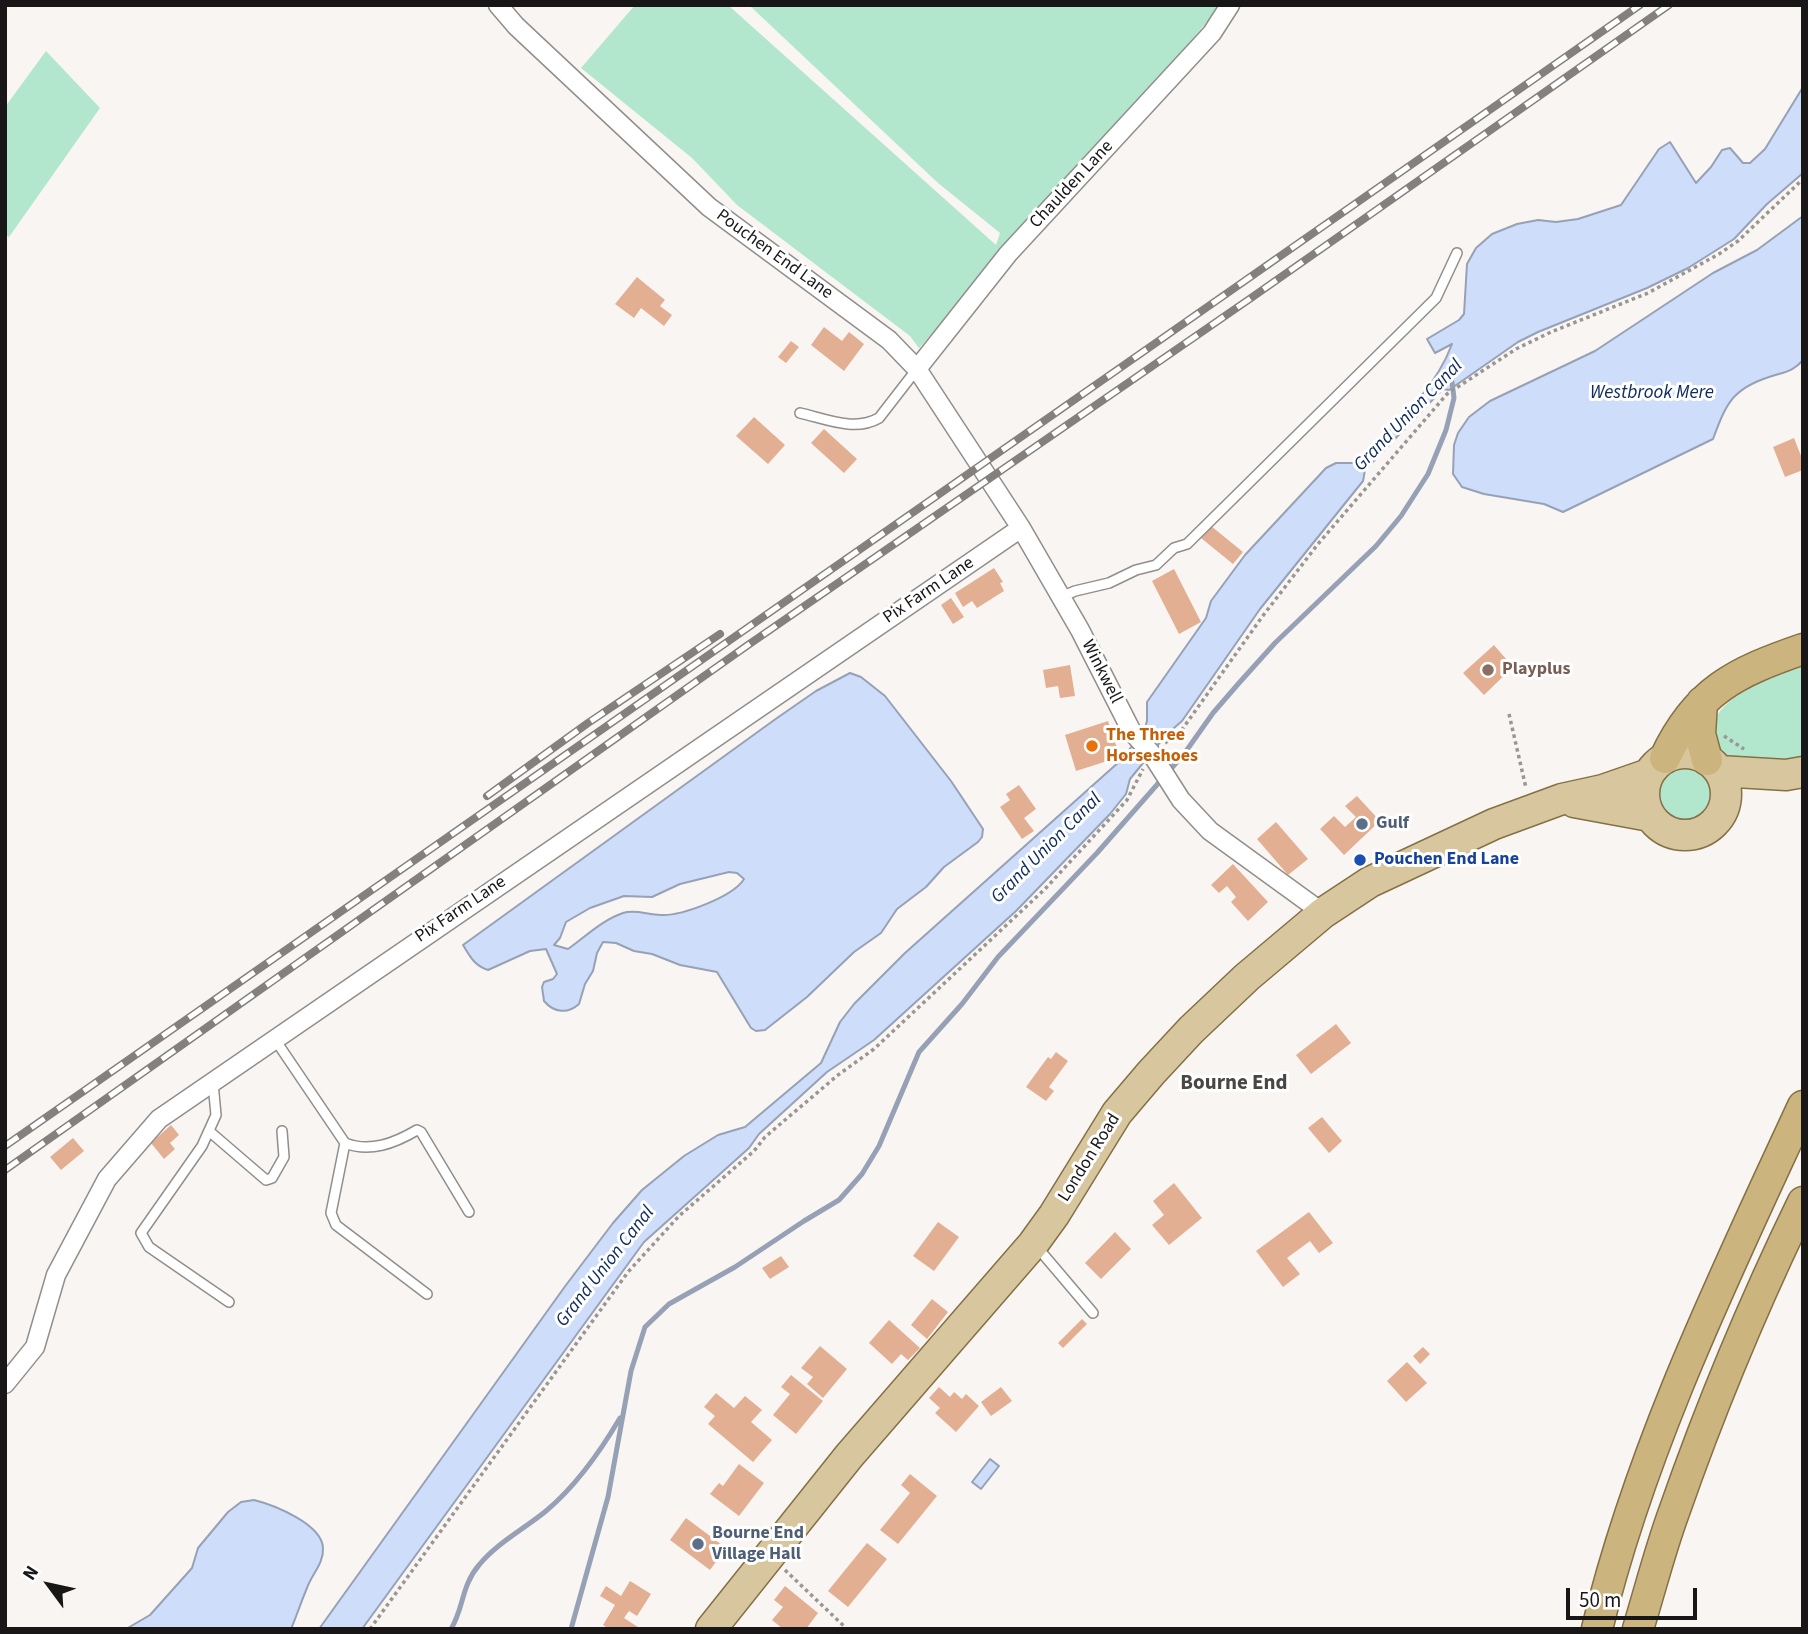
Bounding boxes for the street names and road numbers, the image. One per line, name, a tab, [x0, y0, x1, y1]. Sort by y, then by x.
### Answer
street label: Chaulden Lane	[1026, 137, 1118, 233]
street label: Pouchen End Lane	[711, 205, 837, 305]
street label: Pix Farm Lane	[879, 553, 979, 629]
street label: Winkwell	[1076, 637, 1126, 707]
street label: Pix Farm Lane	[411, 872, 511, 948]
street label: London Road	[1054, 1110, 1126, 1206]

